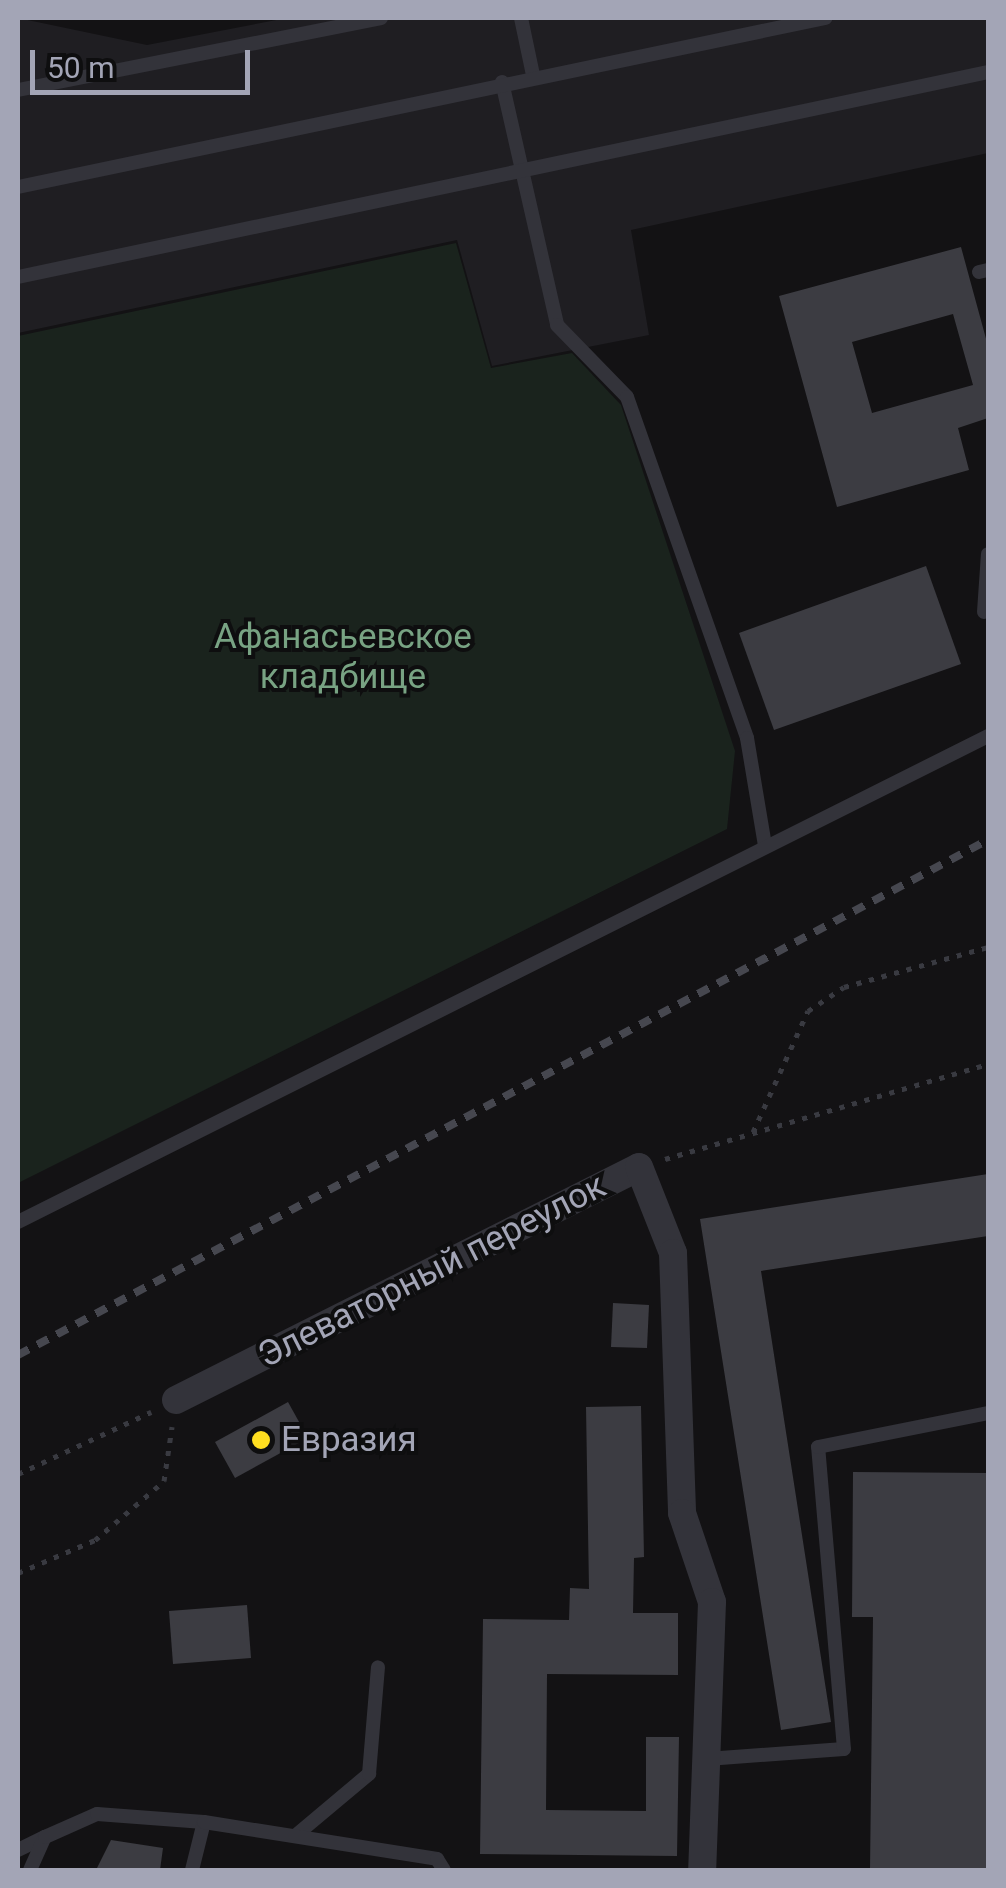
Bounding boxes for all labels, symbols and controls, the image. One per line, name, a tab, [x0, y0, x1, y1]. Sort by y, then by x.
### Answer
scale bar	[35, 30, 255, 92]
text: 50 m	[47, 50, 114, 85]
park label: Афанасьевское кладбище	[214, 616, 472, 698]
street label: Элеваторный переулок	[251, 1165, 613, 1377]
place label: Евразия	[281, 1419, 417, 1461]
marker: Евразия	[250, 1429, 272, 1451]

